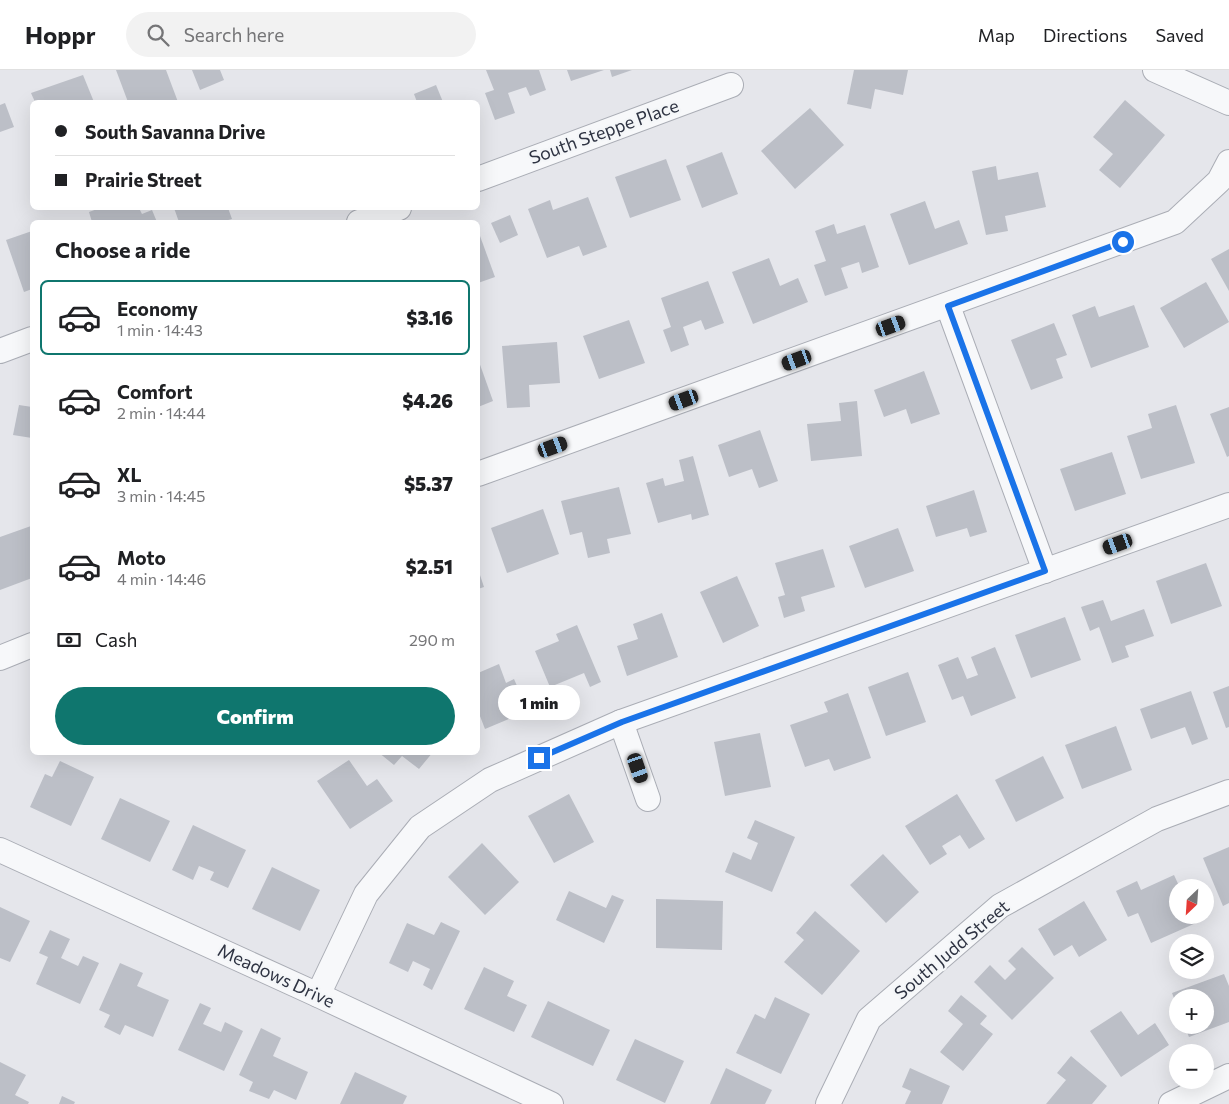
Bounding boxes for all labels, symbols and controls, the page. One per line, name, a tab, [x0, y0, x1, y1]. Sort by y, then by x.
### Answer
search box	[126, 12, 476, 57]
text: Hoppr	[25, 20, 96, 49]
icon: search	[144, 21, 172, 49]
text: Search here	[184, 23, 284, 46]
text: Map	[978, 24, 1015, 46]
text: Directions	[1043, 24, 1127, 46]
text: Saved	[1155, 24, 1204, 46]
street label: South Steppe Place	[526, 94, 681, 168]
text: South Savanna Drive	[85, 120, 265, 143]
text: Prairie Street	[85, 168, 202, 191]
route start	[1112, 231, 1134, 253]
text: Choose a ride	[55, 236, 190, 263]
icon: car	[57, 295, 102, 340]
text: Economy	[117, 297, 198, 320]
text: $3.16	[406, 306, 453, 329]
car	[874, 314, 907, 338]
text: 1 min · 14:43	[117, 320, 203, 339]
car	[780, 348, 813, 372]
icon: car	[57, 378, 102, 423]
text: Comfort	[117, 380, 193, 403]
car	[667, 388, 700, 412]
text: $4.26	[402, 389, 453, 412]
text: 2 min · 14:44	[117, 403, 206, 422]
car	[536, 435, 569, 459]
icon: car	[57, 461, 102, 506]
text: XL	[117, 463, 142, 486]
text: $5.37	[404, 472, 453, 495]
text: 3 min · 14:45	[117, 486, 205, 505]
car	[1101, 532, 1134, 556]
icon: car	[57, 544, 102, 589]
text: Moto	[117, 546, 166, 569]
text: $2.51	[406, 555, 453, 578]
text: 4 min · 14:46	[117, 569, 206, 588]
icon: cash	[55, 626, 83, 654]
text: Cash	[95, 628, 137, 651]
text: 290 m	[409, 630, 455, 649]
callout: 1 min	[498, 686, 580, 720]
button: Confirm	[55, 687, 455, 745]
text: 1 min	[520, 693, 558, 712]
route end	[528, 747, 550, 769]
car	[626, 751, 649, 785]
north arrow	[1169, 879, 1214, 924]
map controls	[1169, 879, 1214, 1089]
street label: South Judd Street	[890, 895, 1013, 1004]
button: layers	[1169, 934, 1214, 979]
street label: Meadows Drive	[214, 938, 338, 1012]
button: +	[1169, 989, 1214, 1034]
button: −	[1169, 1044, 1214, 1089]

